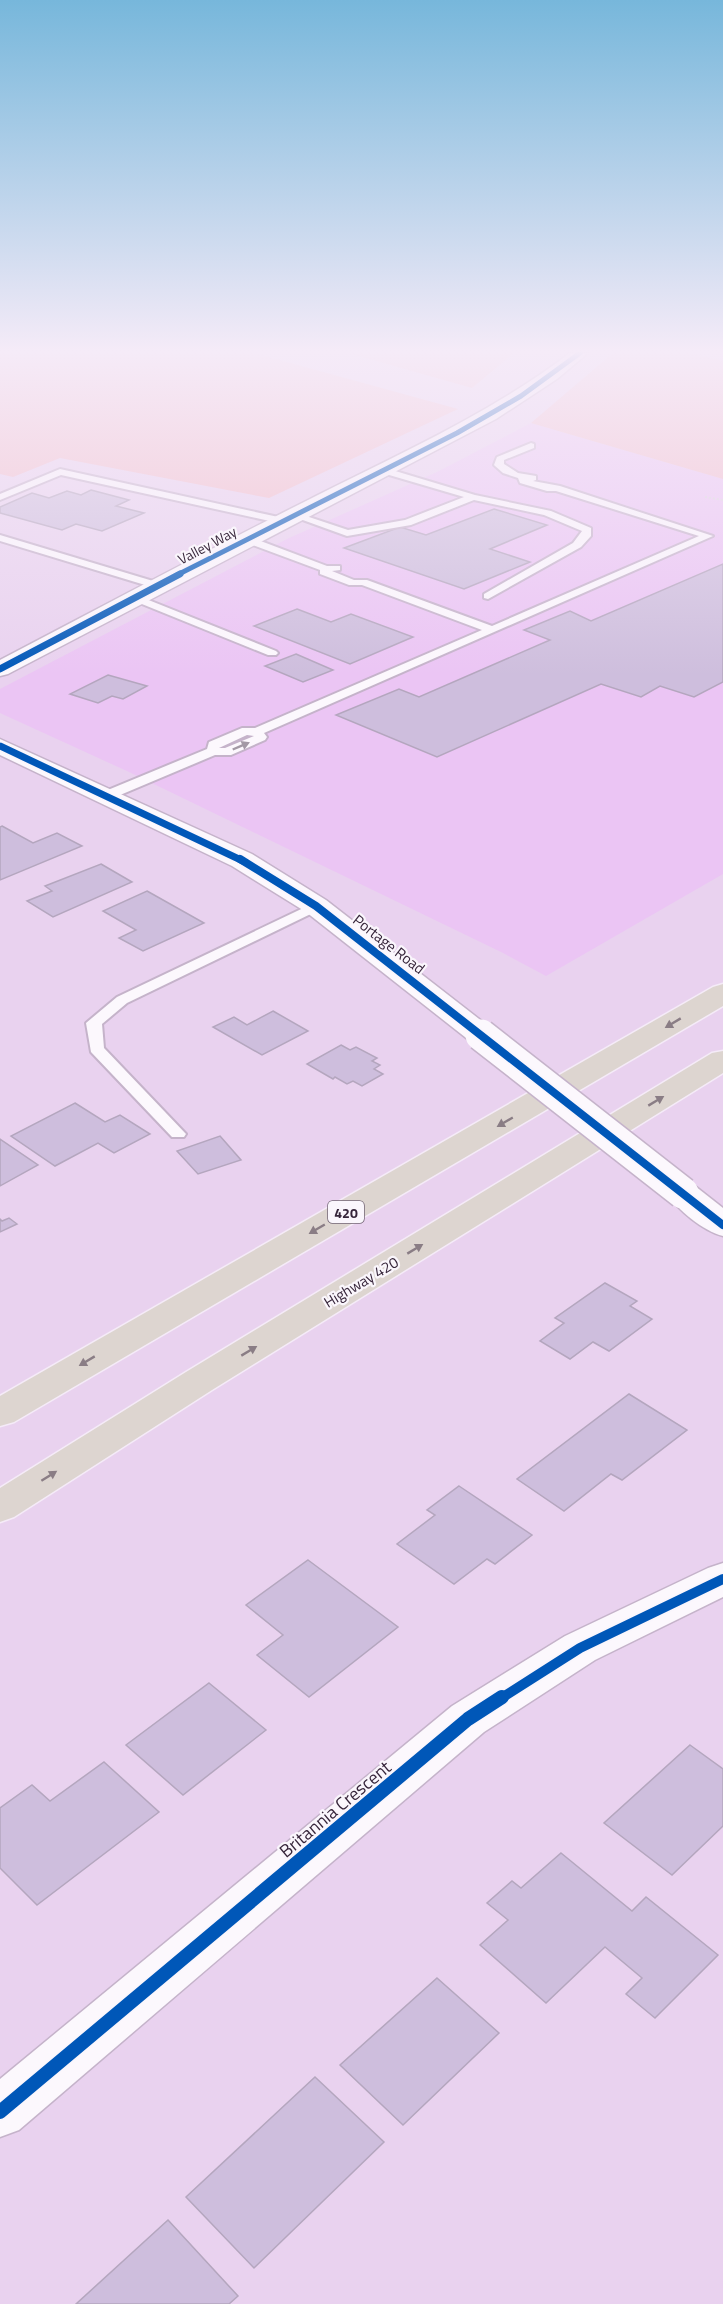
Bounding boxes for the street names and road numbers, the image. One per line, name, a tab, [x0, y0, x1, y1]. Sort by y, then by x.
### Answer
street label: Valley Way	[174, 521, 240, 569]
street label: Portage Road	[348, 909, 430, 979]
road number: 420	[328, 1201, 364, 1223]
street label: Highway 420	[319, 1251, 403, 1313]
street label: Britannia Crescent	[273, 1754, 397, 1864]

